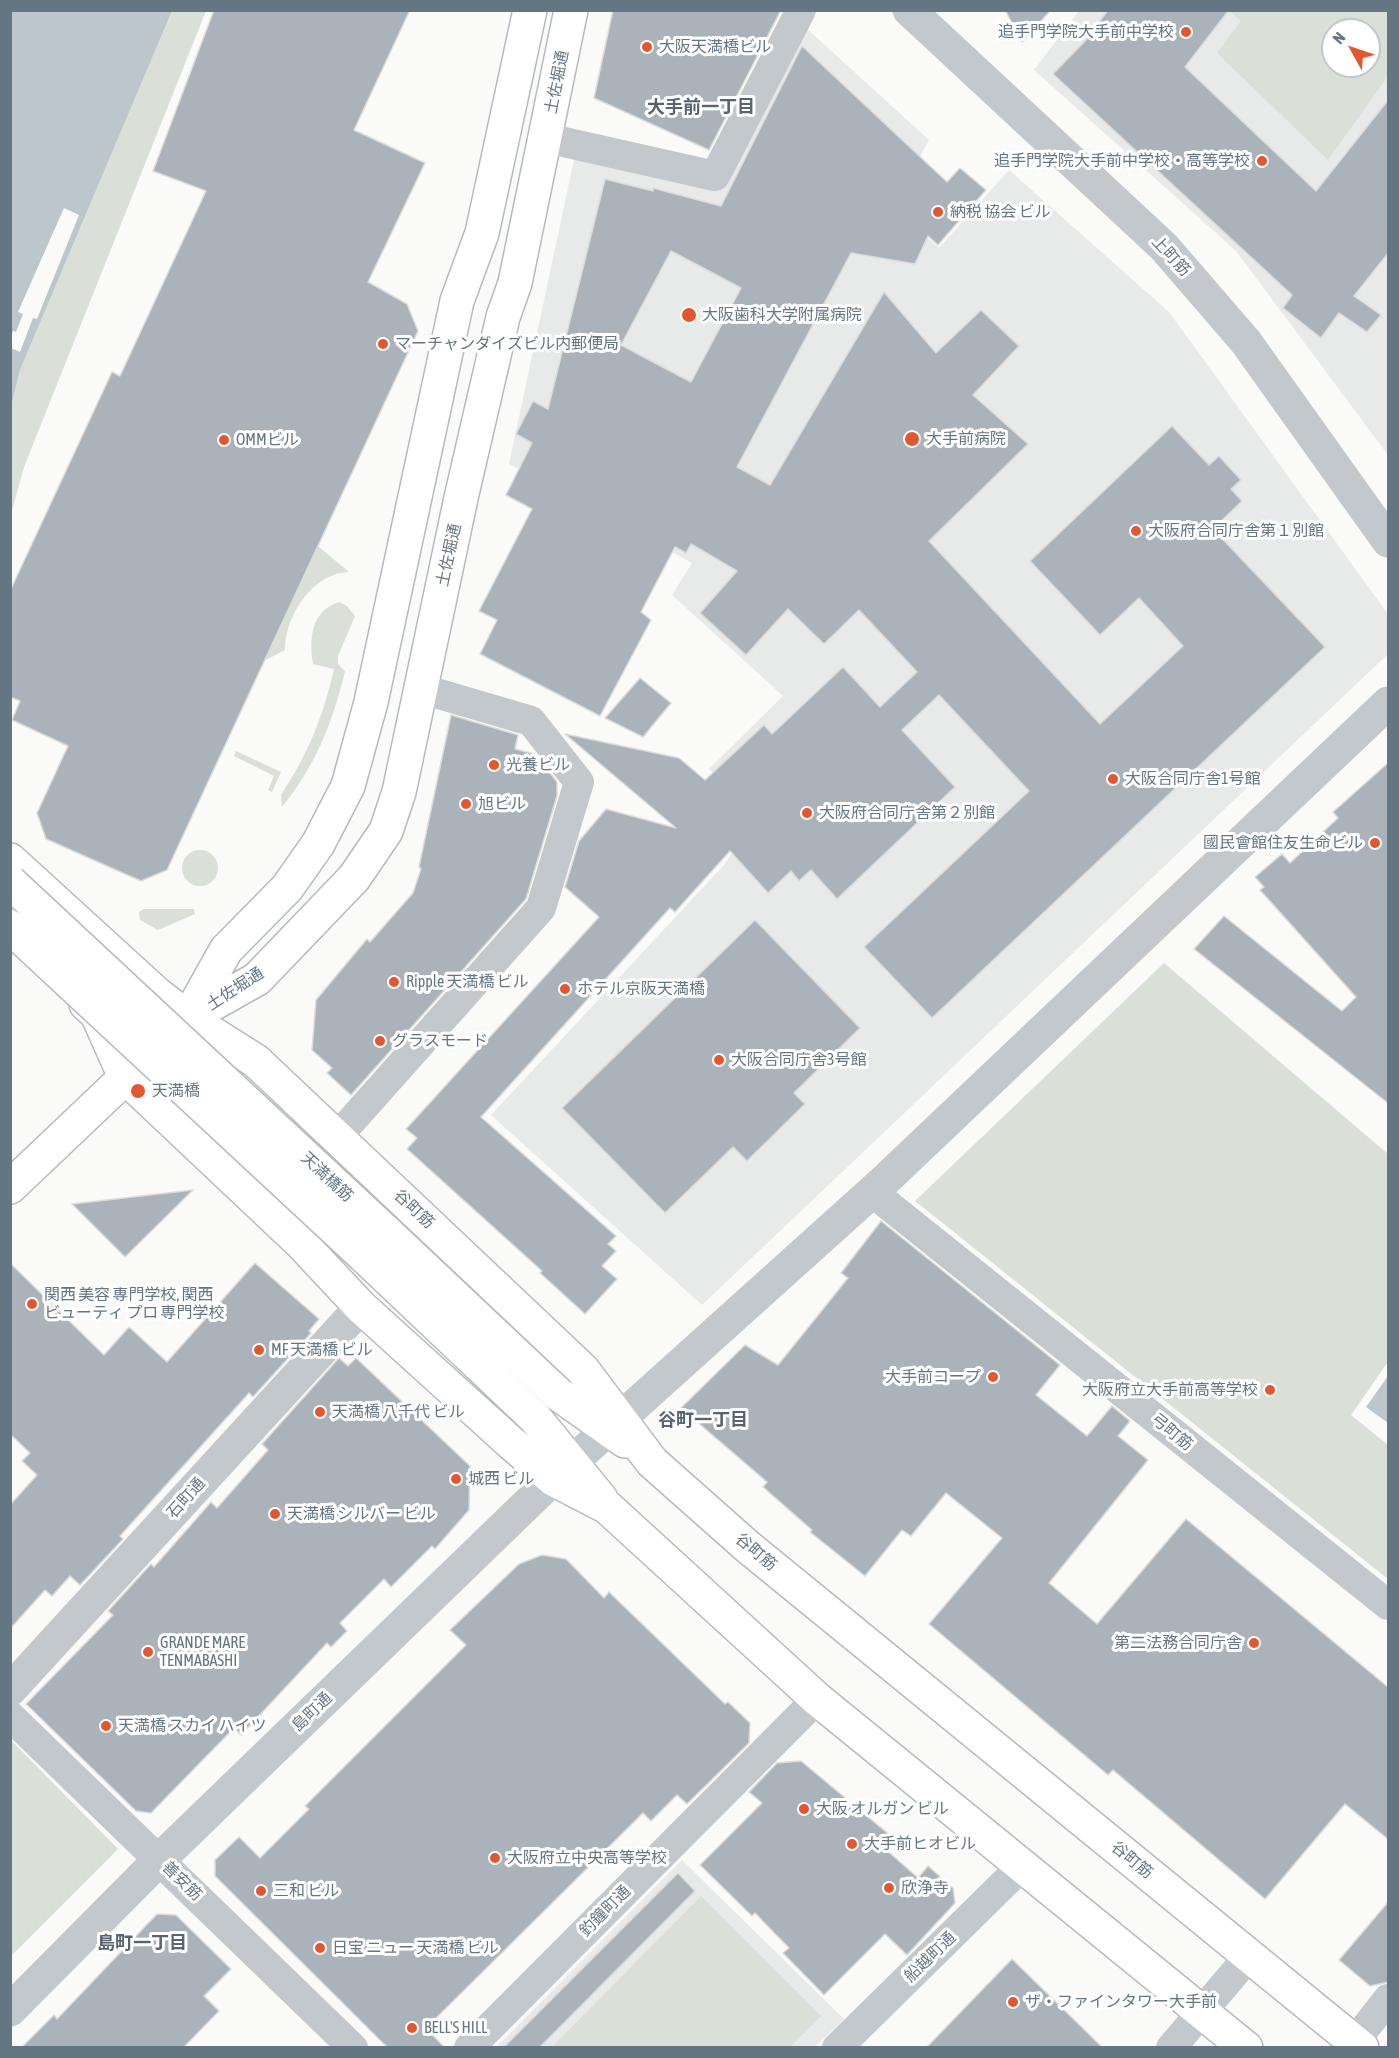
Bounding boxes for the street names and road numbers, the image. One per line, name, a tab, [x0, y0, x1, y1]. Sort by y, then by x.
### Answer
street label: 土佐堀通	[541, 49, 573, 115]
street label: 上町筋	[1148, 232, 1194, 280]
street label: 土佐堀通	[433, 522, 465, 588]
street label: 土佐堀通	[203, 964, 267, 1014]
street label: 天満橋筋	[297, 1148, 357, 1206]
street label: 谷町筋	[390, 1186, 438, 1232]
street label: 弓町筋	[1147, 1409, 1197, 1455]
street label: 石町通	[163, 1474, 209, 1522]
street label: 谷町筋	[731, 1529, 781, 1575]
street label: 島町通	[288, 1688, 336, 1736]
street label: 谷町筋	[1107, 1837, 1157, 1883]
street label: 善安筋	[158, 1857, 206, 1905]
street label: 釣鐘町通	[576, 1882, 634, 1940]
street label: 船越町通	[900, 1928, 960, 1986]

